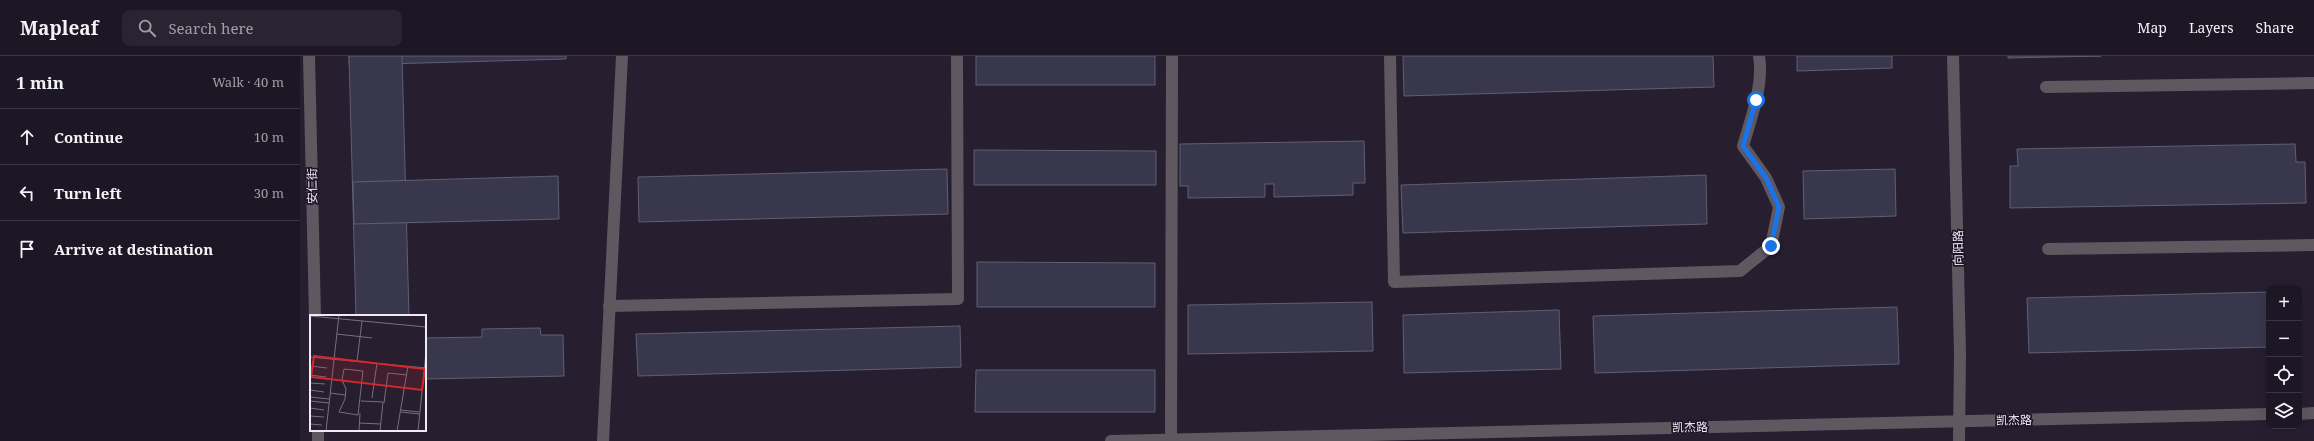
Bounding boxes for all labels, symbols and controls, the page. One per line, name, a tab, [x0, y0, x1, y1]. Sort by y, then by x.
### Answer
search box	[122, 10, 402, 46]
text: Mapleaf	[20, 15, 98, 41]
icon: search	[136, 17, 158, 39]
text: Search here	[168, 18, 254, 38]
text: Map	[2137, 18, 2167, 37]
text: Layers	[2189, 18, 2234, 37]
text: Share	[2256, 18, 2294, 37]
text: 1 min	[16, 71, 64, 94]
text: Walk · 40 m	[212, 73, 284, 91]
route start	[1747, 91, 1765, 109]
icon: ahead	[16, 126, 38, 148]
text: Continue	[54, 127, 123, 147]
text: 10 m	[254, 128, 284, 146]
street label: 安仁街	[303, 168, 321, 204]
icon: left	[16, 182, 38, 204]
text: Turn left	[54, 183, 122, 203]
text: 30 m	[254, 184, 284, 202]
street label: 向阳路	[1949, 230, 1967, 266]
route end	[1762, 237, 1780, 255]
icon: arrive	[16, 238, 38, 260]
text: Arrive at destination	[54, 239, 213, 259]
map controls	[2266, 285, 2302, 429]
button: +	[2266, 285, 2302, 321]
inset map	[310, 315, 426, 431]
button: −	[2266, 321, 2302, 357]
button: locate	[2266, 357, 2302, 393]
button: layers	[2266, 393, 2302, 429]
street label: 凯杰路	[1996, 411, 2032, 429]
street label: 凯杰路	[1672, 418, 1708, 436]

